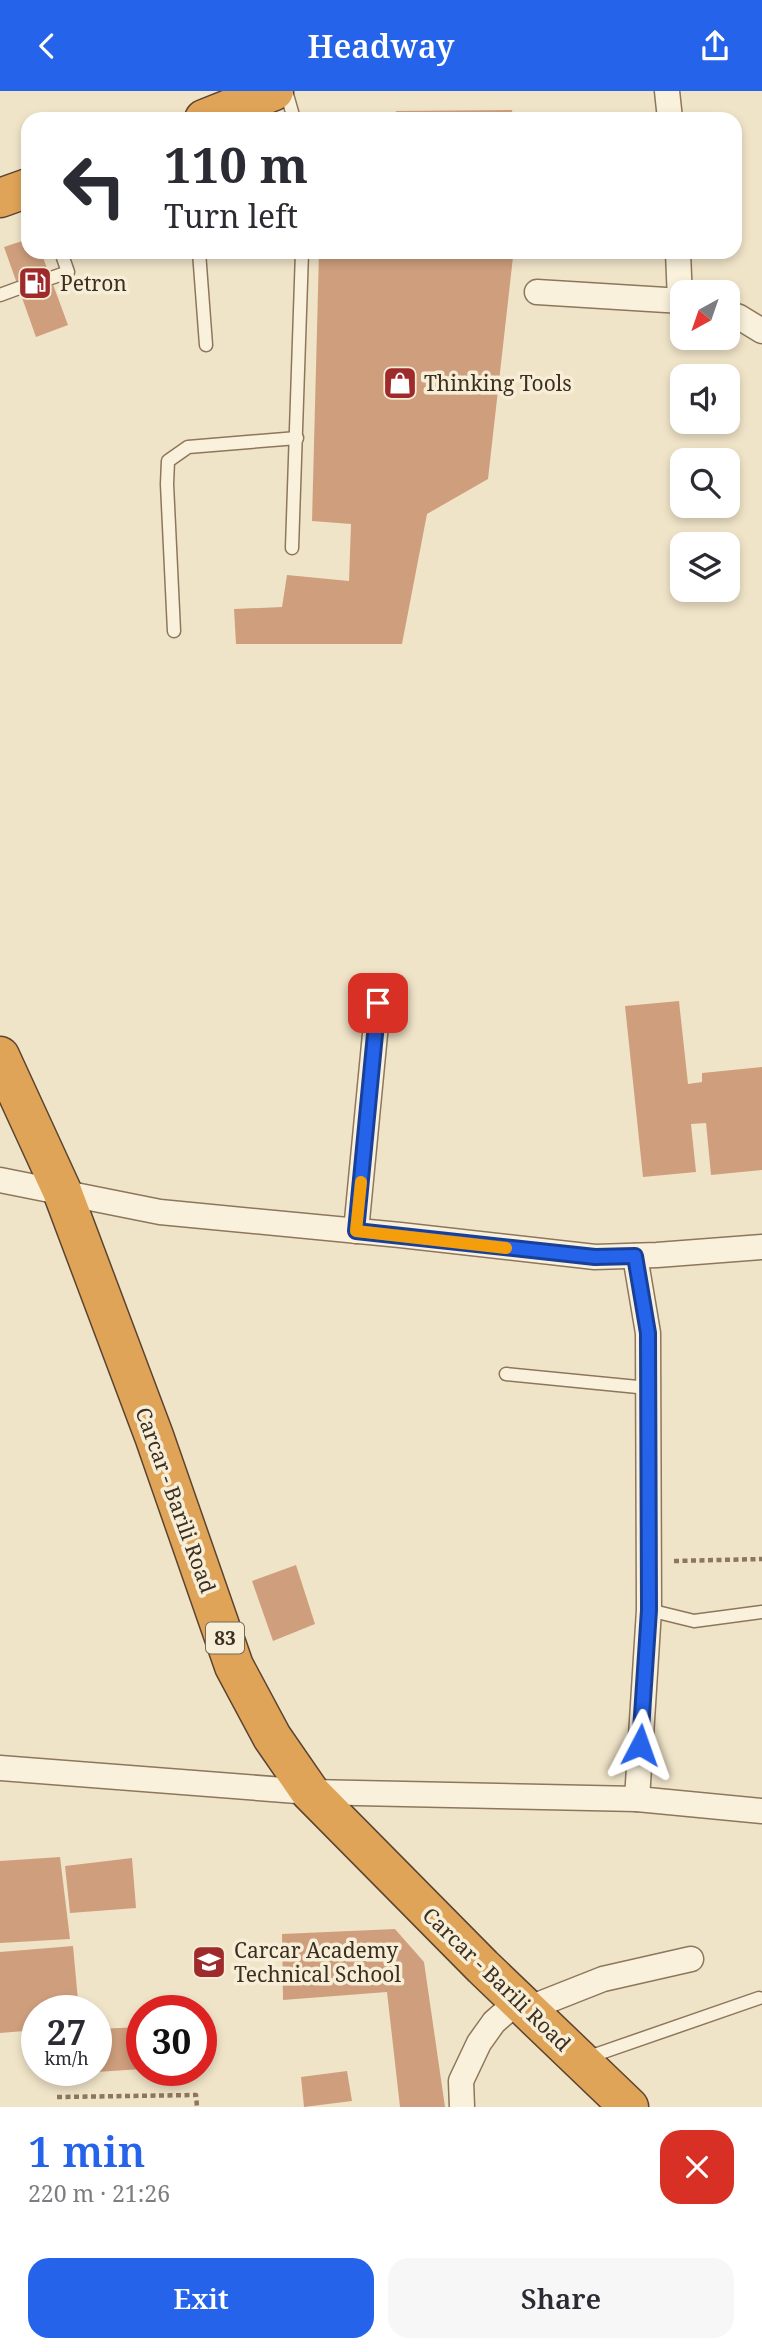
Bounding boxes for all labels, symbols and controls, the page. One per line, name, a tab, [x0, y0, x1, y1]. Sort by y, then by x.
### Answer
text: Headway	[308, 24, 454, 67]
icon: back	[28, 27, 66, 65]
icon: share	[696, 27, 734, 65]
text: 110 m	[164, 131, 308, 197]
icon: left	[49, 140, 140, 231]
text: Turn left	[164, 194, 298, 237]
fuel station icon: Petron	[16, 264, 54, 302]
place label: Petron	[60, 269, 127, 297]
north arrow	[670, 280, 740, 350]
map controls	[670, 280, 740, 602]
shop icon: Thinking Tools	[381, 364, 419, 402]
button: sound	[670, 364, 740, 434]
place label: Thinking Tools	[424, 369, 572, 397]
button: search	[670, 448, 740, 518]
button: layers	[670, 532, 740, 602]
pin	[348, 973, 408, 1033]
icon: arrive	[359, 984, 397, 1022]
street label: Carcar - Barili Road	[129, 1403, 223, 1597]
road number: 83	[206, 1623, 244, 1653]
position arrow	[603, 1708, 677, 1782]
street label: Carcar - Barili Road	[417, 1901, 577, 2057]
place label: Carcar Academy Technical School	[234, 1936, 401, 1988]
school or university icon: Carcar Academy Technical School	[190, 1943, 228, 1981]
speed limit sign: 30	[126, 1995, 217, 2086]
text: 27	[47, 2008, 86, 2055]
text: km/h	[44, 2046, 89, 2070]
text: 1 min	[28, 2122, 145, 2179]
button: close	[660, 2130, 734, 2204]
text: 220 m · 21:26	[28, 2177, 170, 2209]
button: Exit	[28, 2258, 374, 2338]
button: Share	[388, 2258, 734, 2338]

